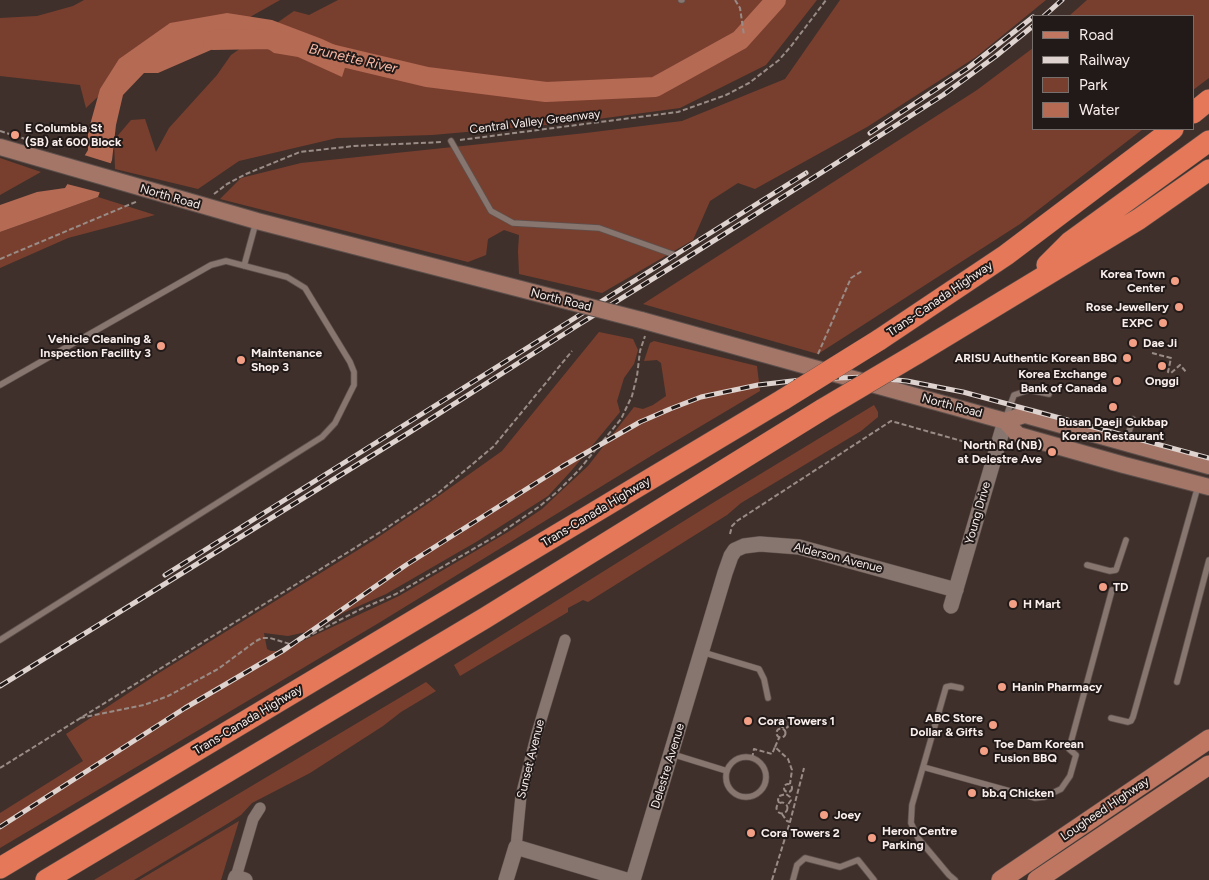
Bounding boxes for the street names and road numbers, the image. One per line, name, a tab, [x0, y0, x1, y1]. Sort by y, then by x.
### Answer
street label: Central Valley Greenway	[469, 107, 601, 137]
street label: North Road	[138, 182, 202, 212]
street label: Trans-Canada Highway	[884, 258, 996, 340]
street label: North Road	[529, 285, 593, 315]
street label: North Road	[920, 391, 984, 421]
street label: Trans-Canada Highway	[539, 474, 653, 550]
street label: Young Drive	[962, 480, 994, 546]
street label: Alderson Avenue	[792, 540, 884, 576]
street label: Trans-Canada Highway	[191, 682, 305, 758]
street label: Sunset Avenue	[514, 718, 548, 800]
street label: Delestre Avenue	[648, 722, 688, 810]
street label: Lougheed Highway	[1058, 774, 1152, 844]

